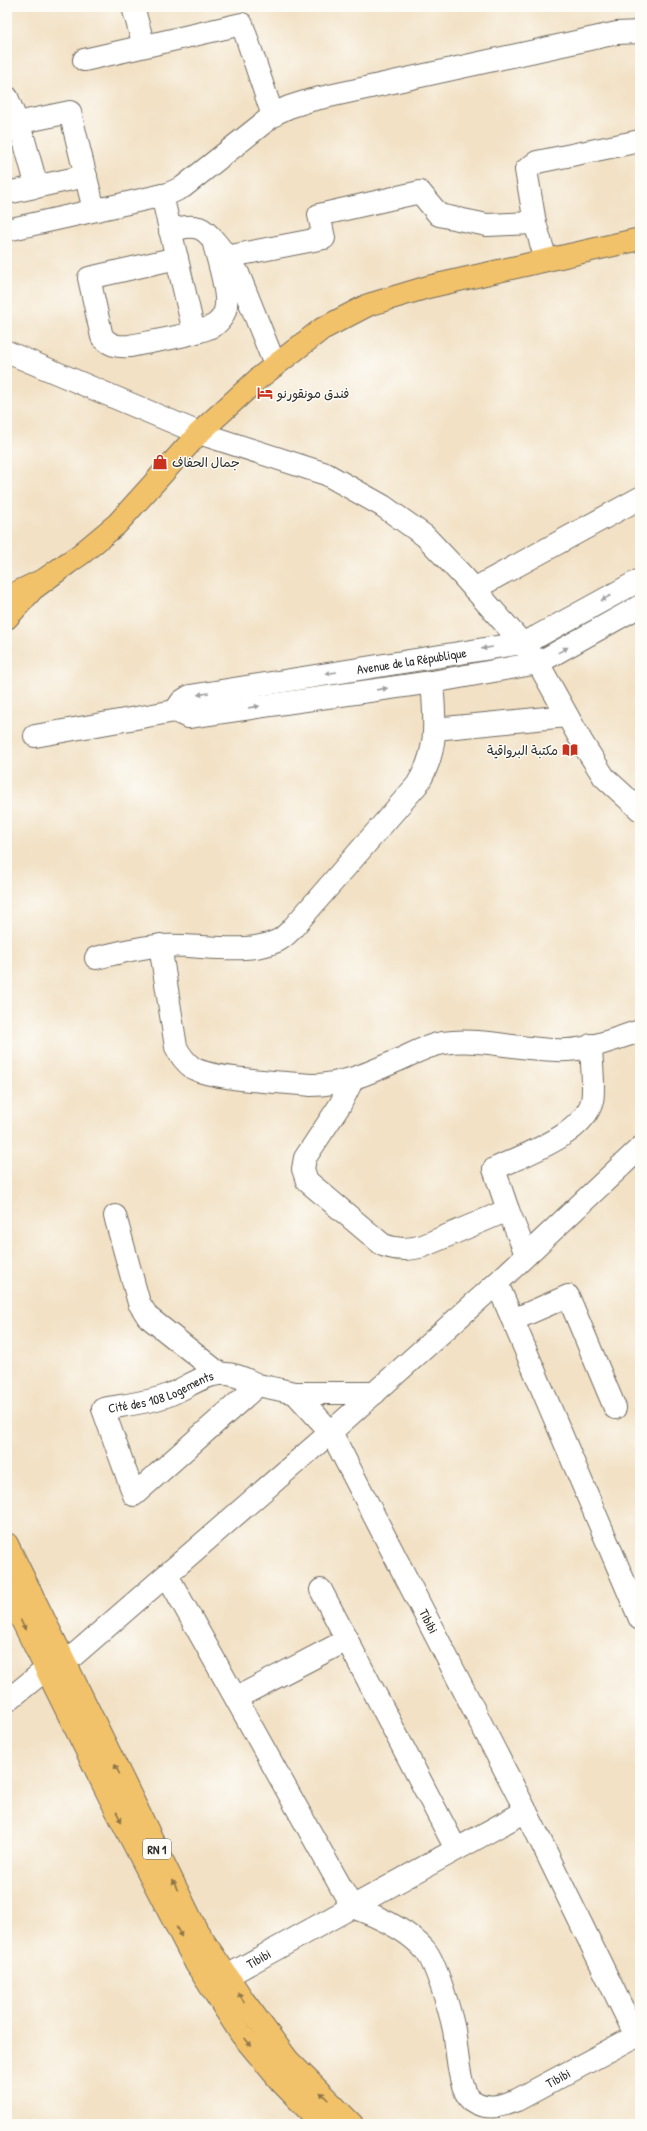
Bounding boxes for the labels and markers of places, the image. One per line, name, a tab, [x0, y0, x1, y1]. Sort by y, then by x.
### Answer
hotel icon: فندق مونقورنو	[256, 384, 274, 402]
place label: فندق مونقورنو	[276, 384, 349, 402]
shop icon: جمال الحفاف	[151, 453, 169, 471]
place label: جمال الحفاف	[172, 453, 240, 471]
place label: مكتبة البرواقية	[487, 741, 558, 759]
library icon: مكتبة البرواقية	[561, 741, 579, 759]

